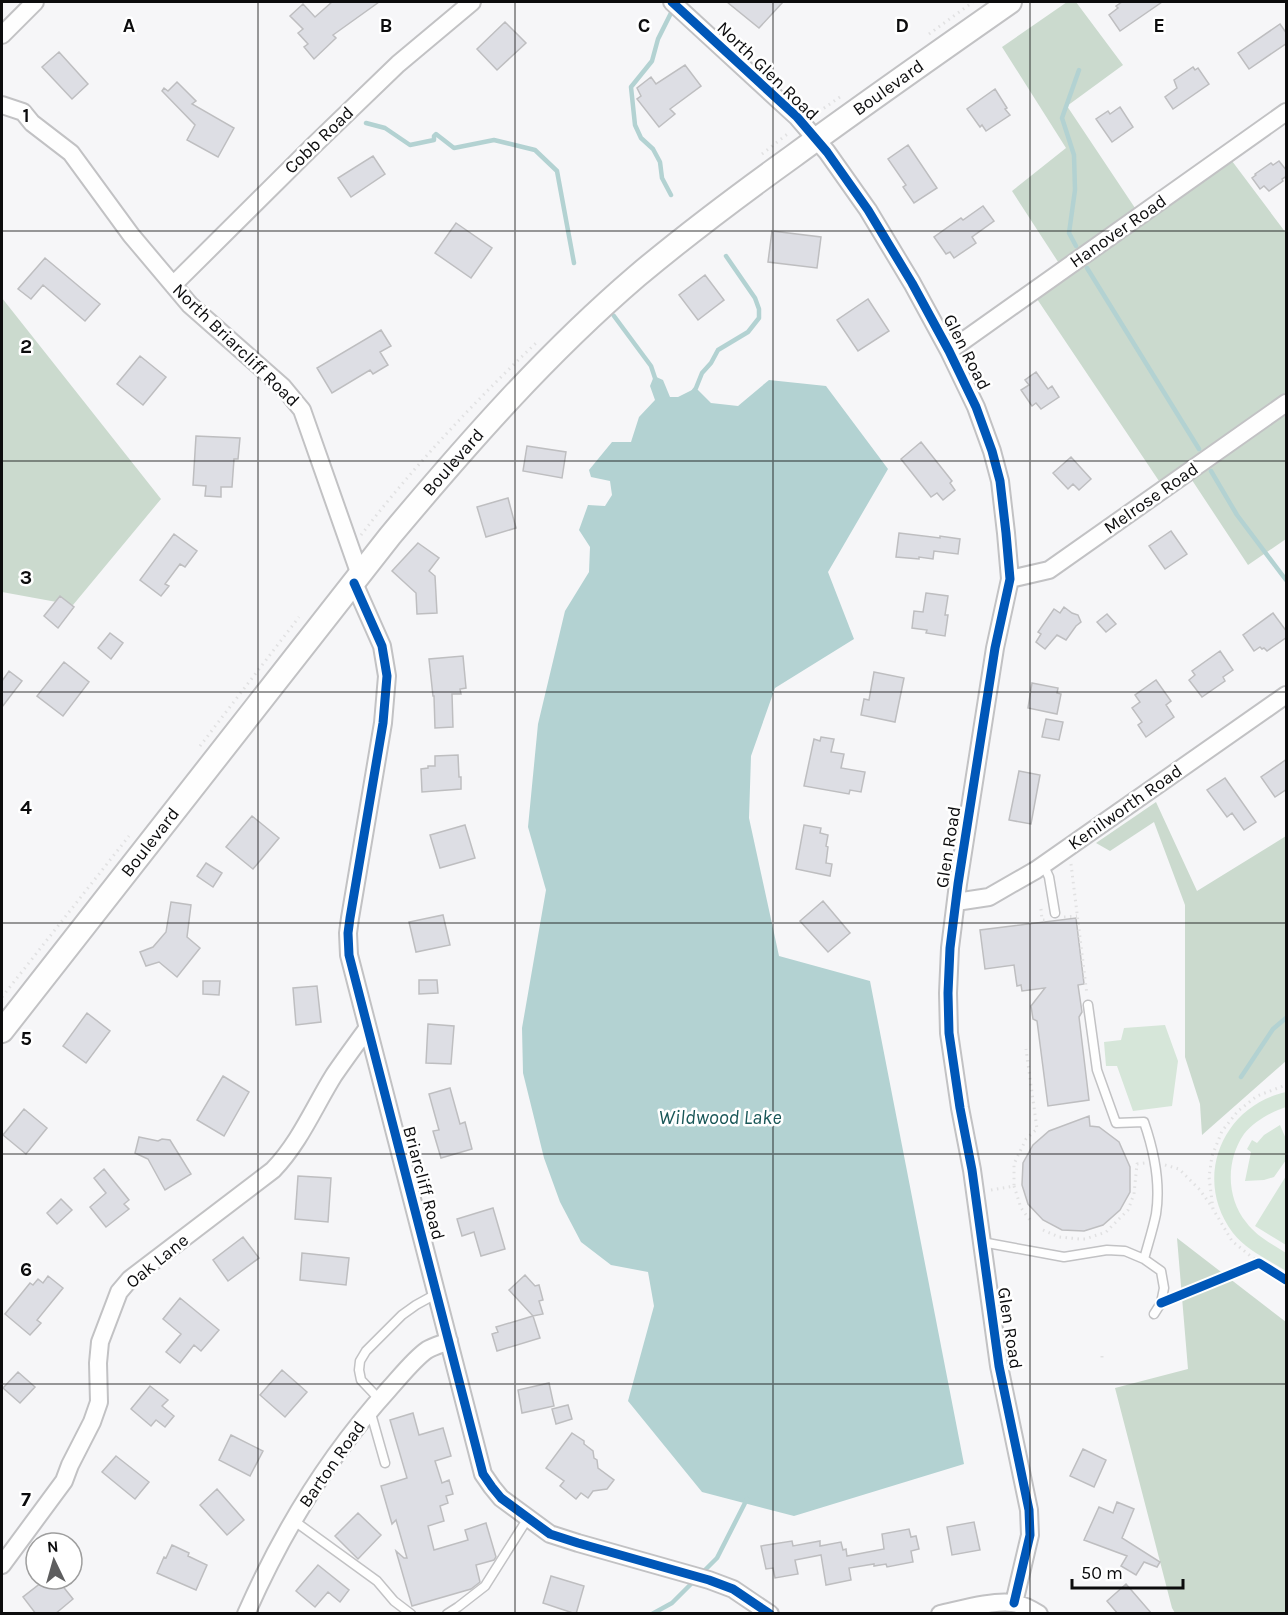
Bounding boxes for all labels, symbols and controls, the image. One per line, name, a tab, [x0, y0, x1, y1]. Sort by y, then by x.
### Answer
text: A	[123, 14, 136, 37]
text: B	[380, 14, 392, 37]
text: C	[638, 14, 650, 37]
text: D	[895, 14, 909, 37]
text: E	[1153, 14, 1165, 37]
street label: North Glen Road	[713, 17, 823, 125]
street label: Boulevard	[848, 55, 928, 120]
street label: Cobb Road	[280, 102, 358, 178]
text: 1	[22, 104, 30, 127]
street label: Hanover Road	[1065, 190, 1171, 272]
street label: North Briarcliff Road	[168, 279, 304, 411]
street label: Glen Road	[938, 310, 996, 394]
text: 2	[20, 335, 32, 358]
street label: Boulevard	[418, 424, 488, 500]
street label: Melrose Road	[1100, 457, 1202, 539]
text: 3	[20, 566, 32, 589]
street label: Kenilworth Road	[1064, 760, 1186, 854]
text: 4	[20, 796, 32, 819]
street label: Boulevard	[116, 803, 184, 881]
street label: Glen Road	[931, 805, 965, 889]
text: 5	[20, 1027, 32, 1050]
water label: Wildwood Lake	[659, 1106, 781, 1129]
street label: Briarcliff Road	[398, 1124, 450, 1242]
street label: Oak Lane	[121, 1229, 193, 1293]
text: 6	[20, 1258, 32, 1281]
street label: Glen Road	[993, 1286, 1027, 1370]
street label: Barton Road	[294, 1416, 370, 1512]
text: 7	[21, 1488, 31, 1511]
north arrow	[24, 1531, 84, 1591]
text: N	[46, 1537, 59, 1557]
scale bar	[1072, 1552, 1183, 1590]
text: 50 m	[1081, 1562, 1123, 1584]

